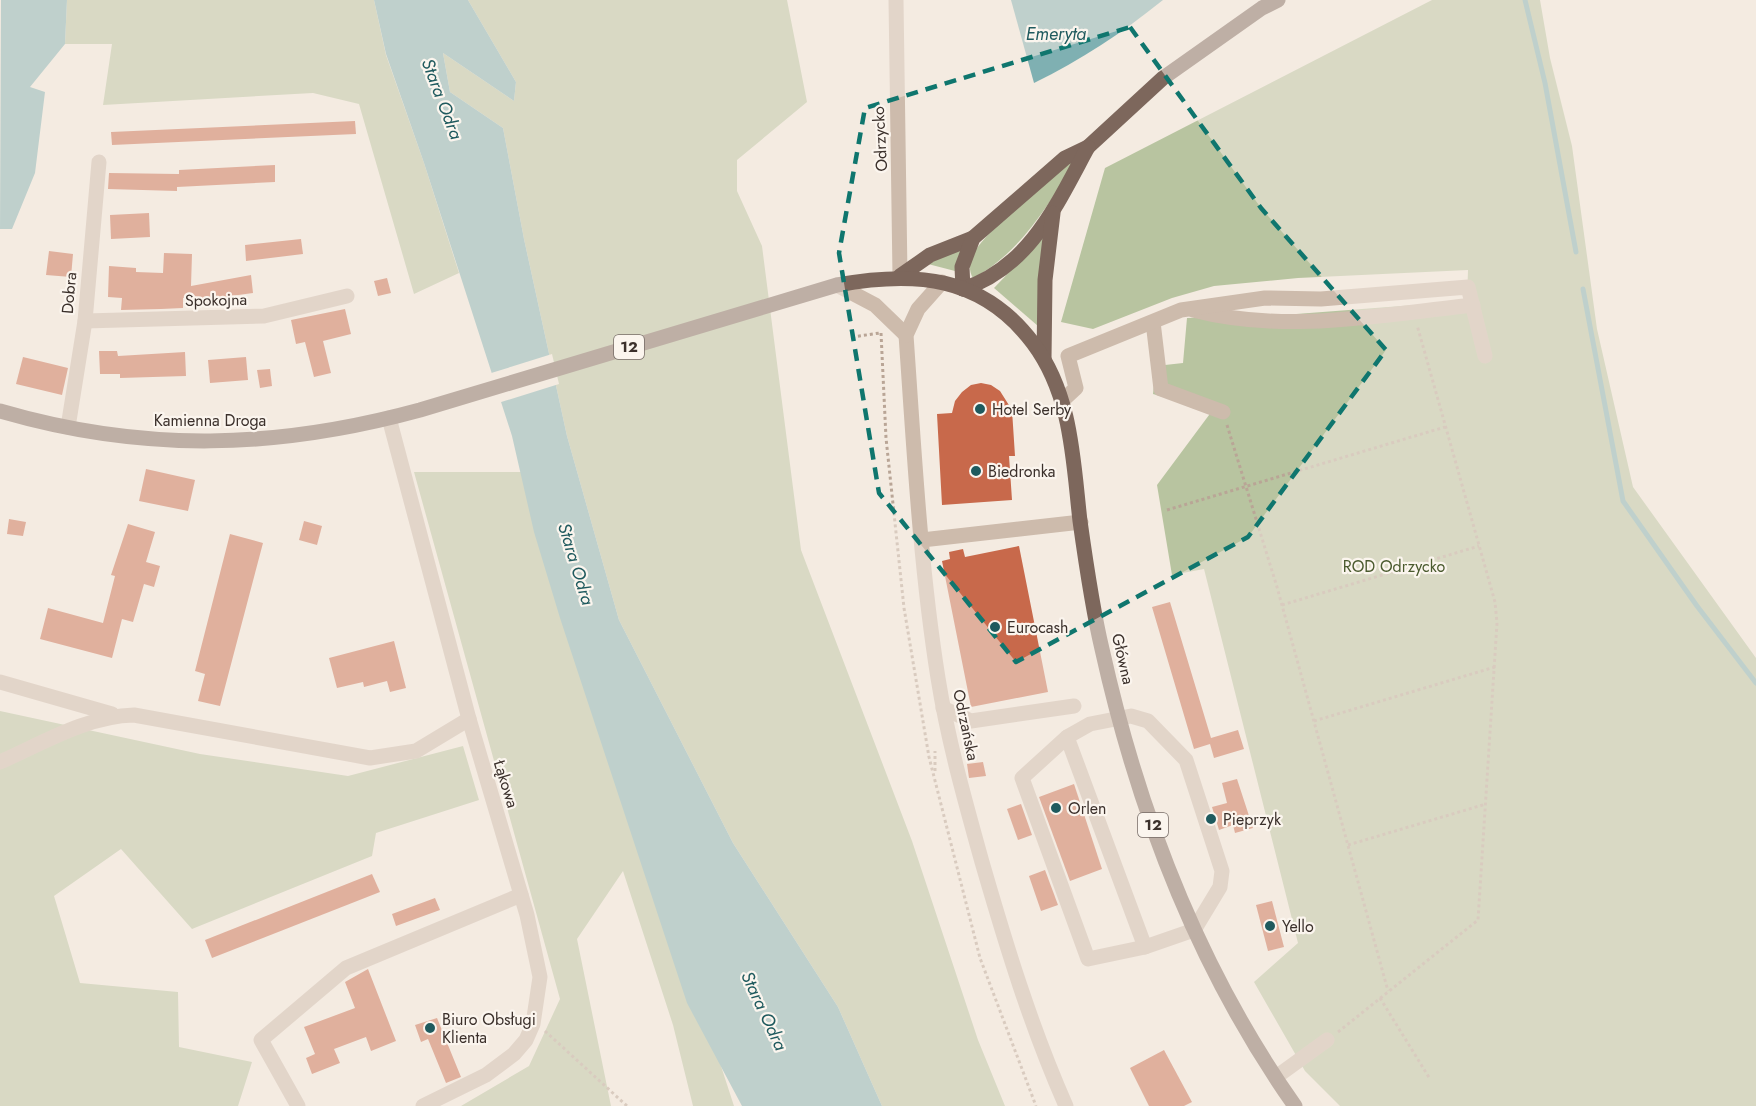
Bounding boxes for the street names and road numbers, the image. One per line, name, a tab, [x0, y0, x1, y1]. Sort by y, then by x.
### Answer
street label: Odrzycko	[867, 106, 893, 172]
street label: Dobra	[56, 271, 82, 315]
street label: Spokojna	[185, 288, 247, 312]
road number: 12	[614, 335, 644, 359]
street label: Kamienna Droga	[154, 409, 266, 432]
street label: Główna	[1106, 631, 1140, 687]
street label: Odrzańska	[947, 687, 985, 763]
street label: Łąkowa	[488, 756, 524, 811]
road number: 12	[1138, 813, 1168, 837]

